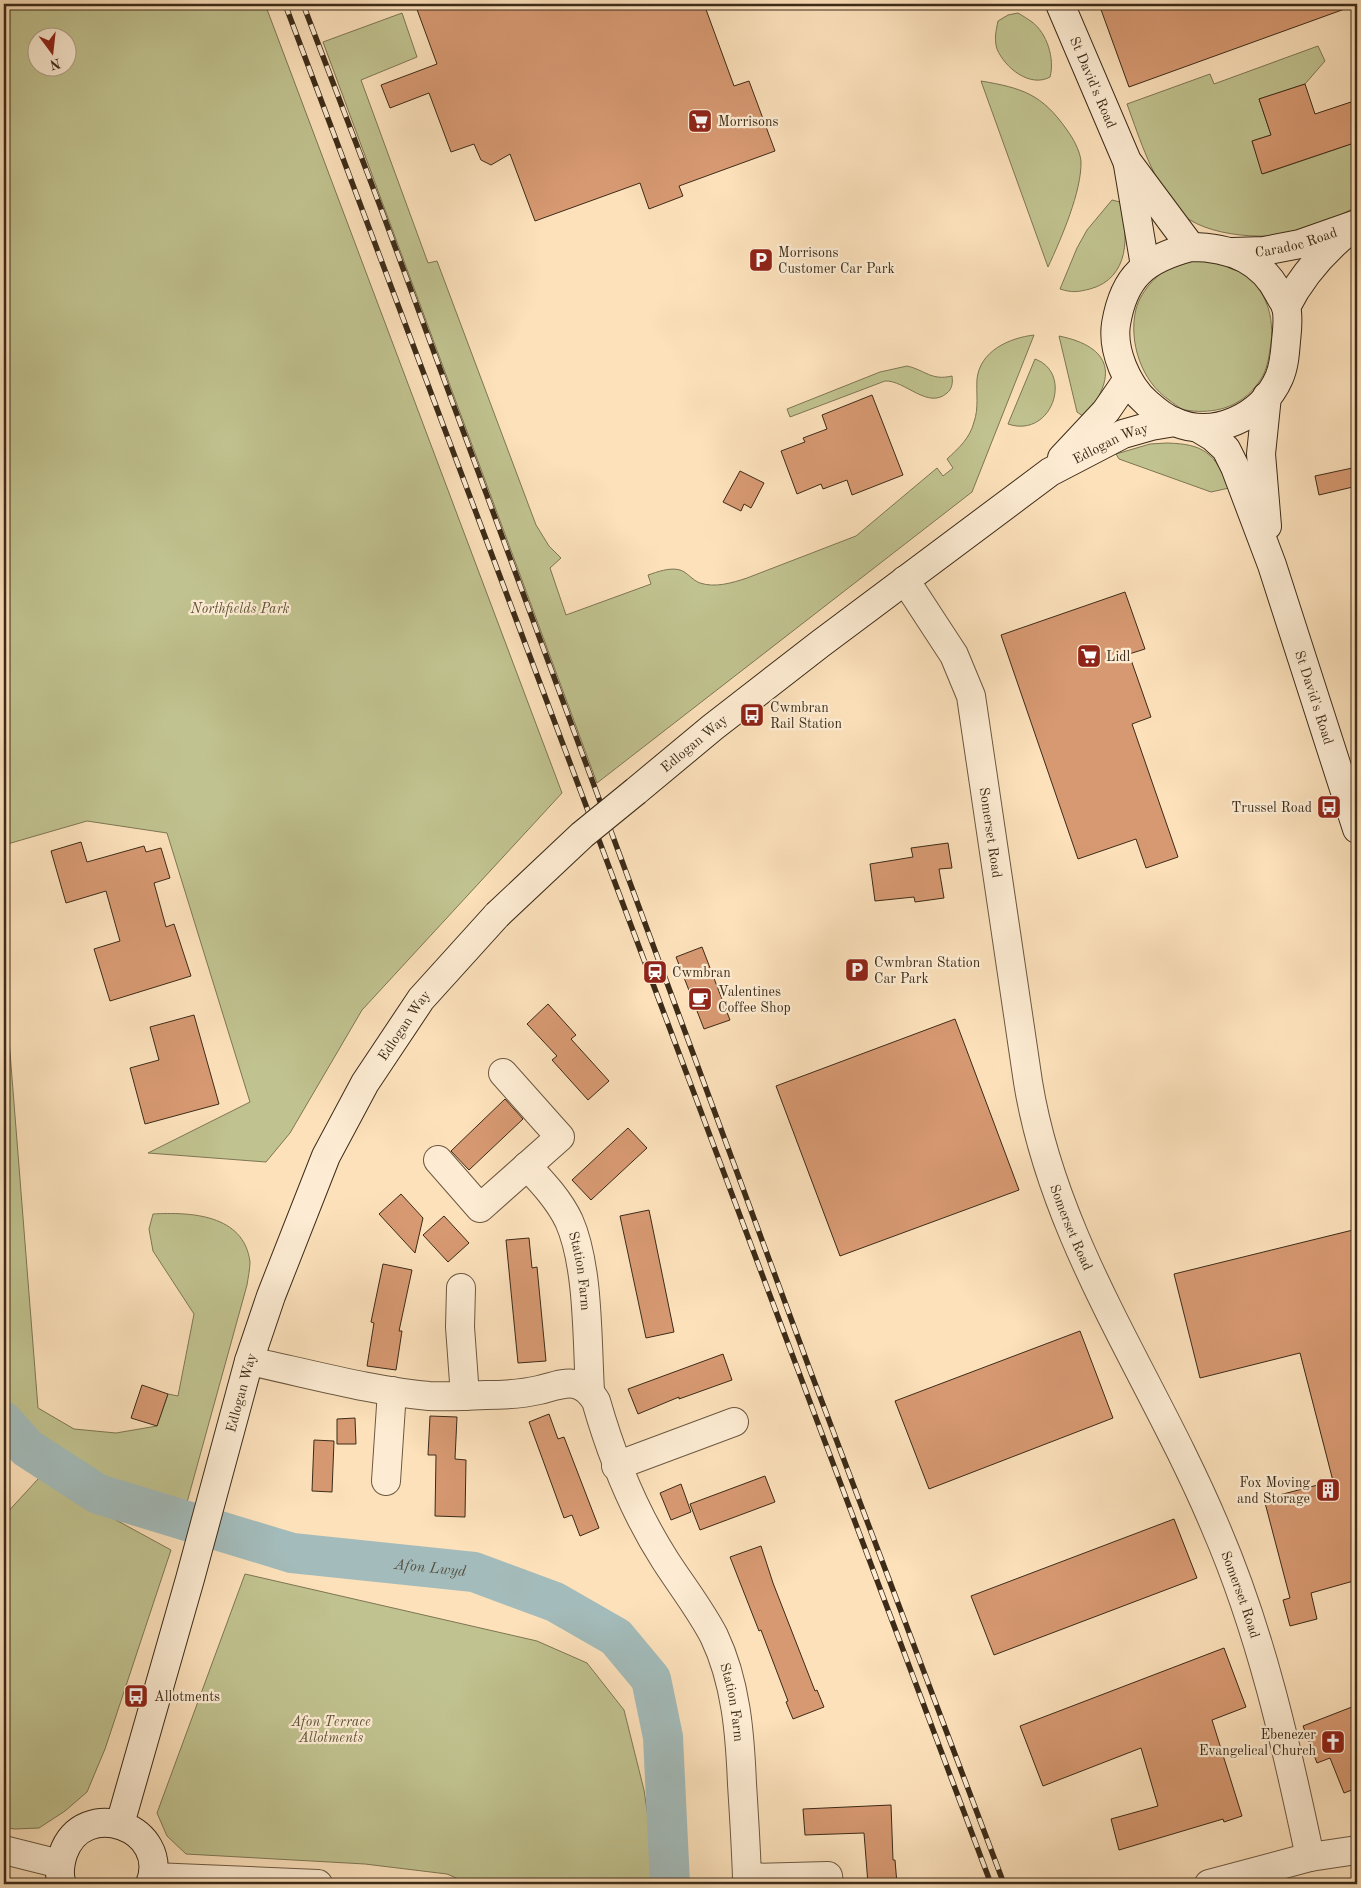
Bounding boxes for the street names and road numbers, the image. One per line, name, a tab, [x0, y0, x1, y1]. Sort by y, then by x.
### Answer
street label: St David's Road	[1067, 35, 1118, 130]
street label: Caradoc Road	[1255, 226, 1339, 259]
street label: Edlogan Way	[1071, 421, 1151, 467]
street label: St David's Road	[1292, 649, 1335, 746]
street label: Edlogan Way	[658, 712, 731, 775]
street label: Somerset Road	[977, 786, 1004, 879]
street label: Edlogan Way	[376, 988, 434, 1064]
street label: Somerset Road	[1047, 1183, 1095, 1273]
street label: Station Farm	[566, 1230, 592, 1311]
street label: Edlogan Way	[224, 1351, 259, 1434]
street label: Somerset Road	[1218, 1549, 1262, 1640]
street label: Station Farm	[717, 1661, 745, 1742]

